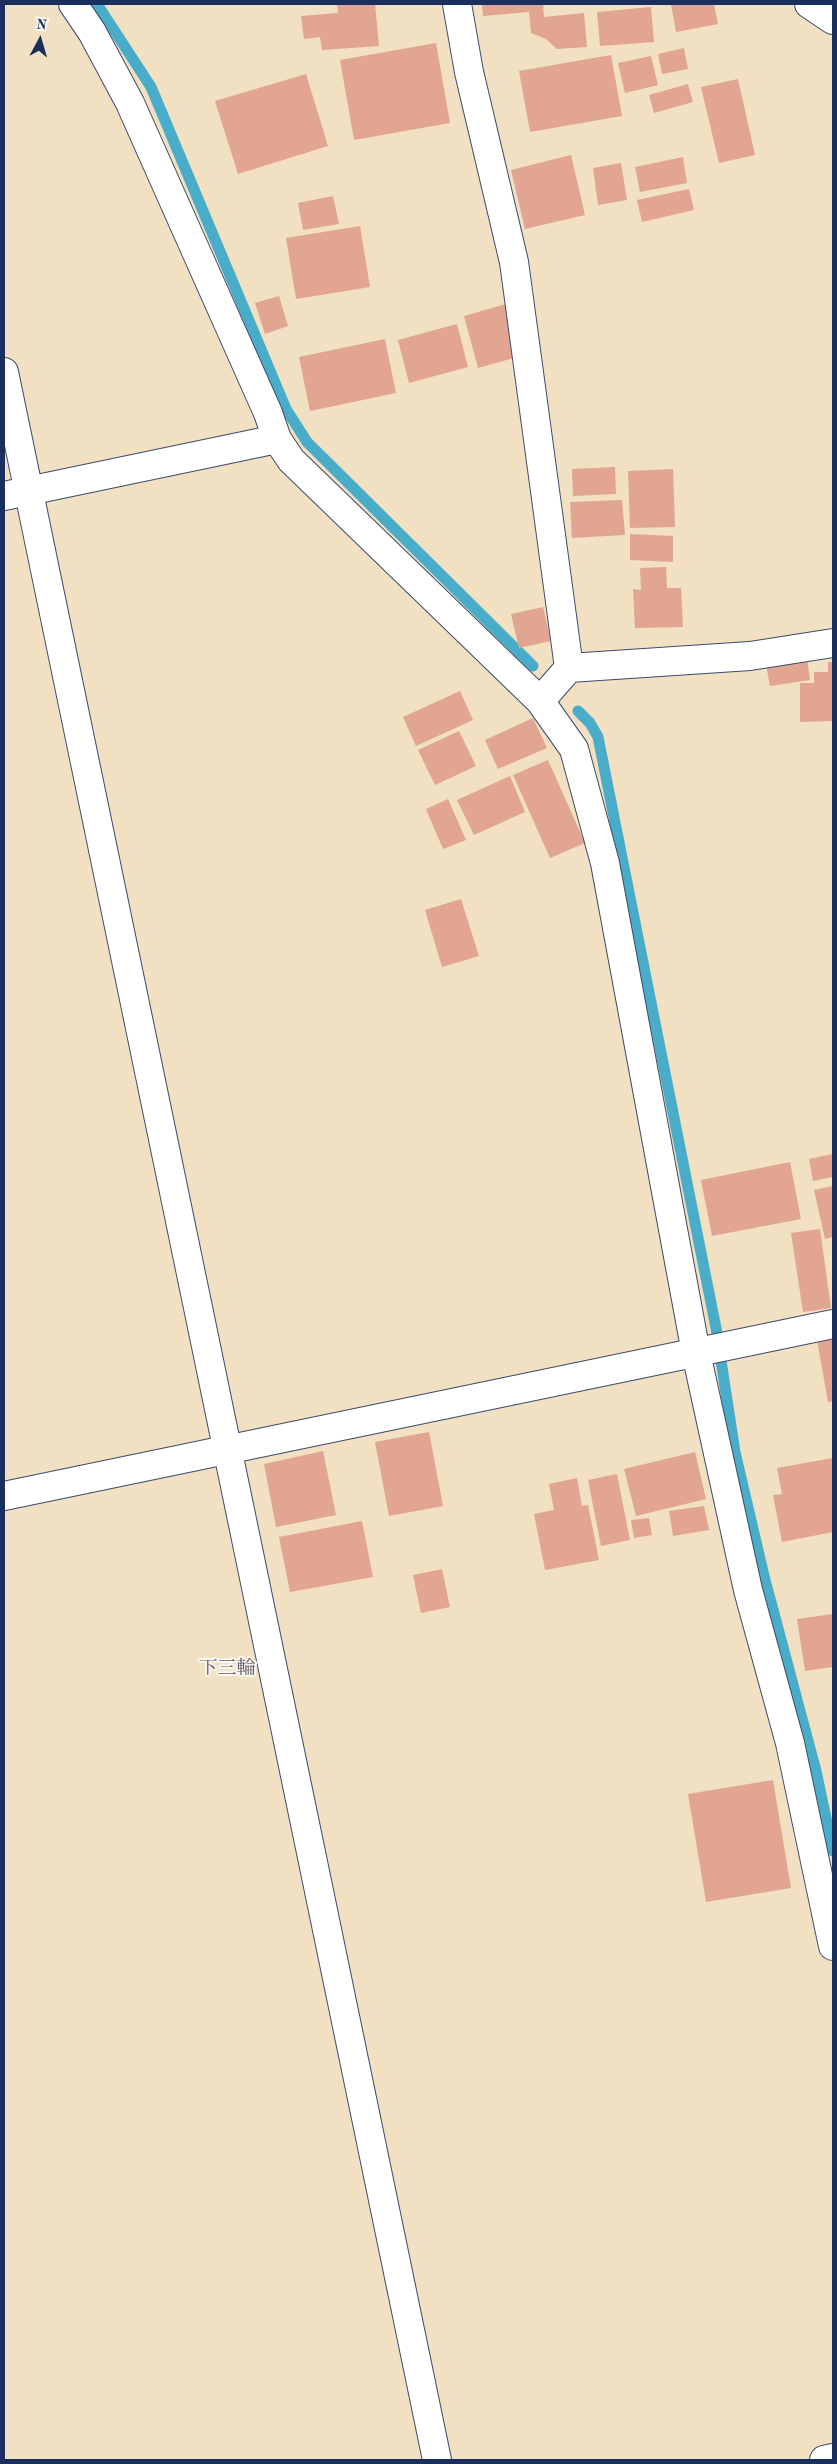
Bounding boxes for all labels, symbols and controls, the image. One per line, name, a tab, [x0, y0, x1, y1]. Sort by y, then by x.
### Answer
north arrow	[15, 15, 65, 65]
text: N	[36, 18, 48, 33]
district label: 下三輪	[199, 1658, 255, 1680]

